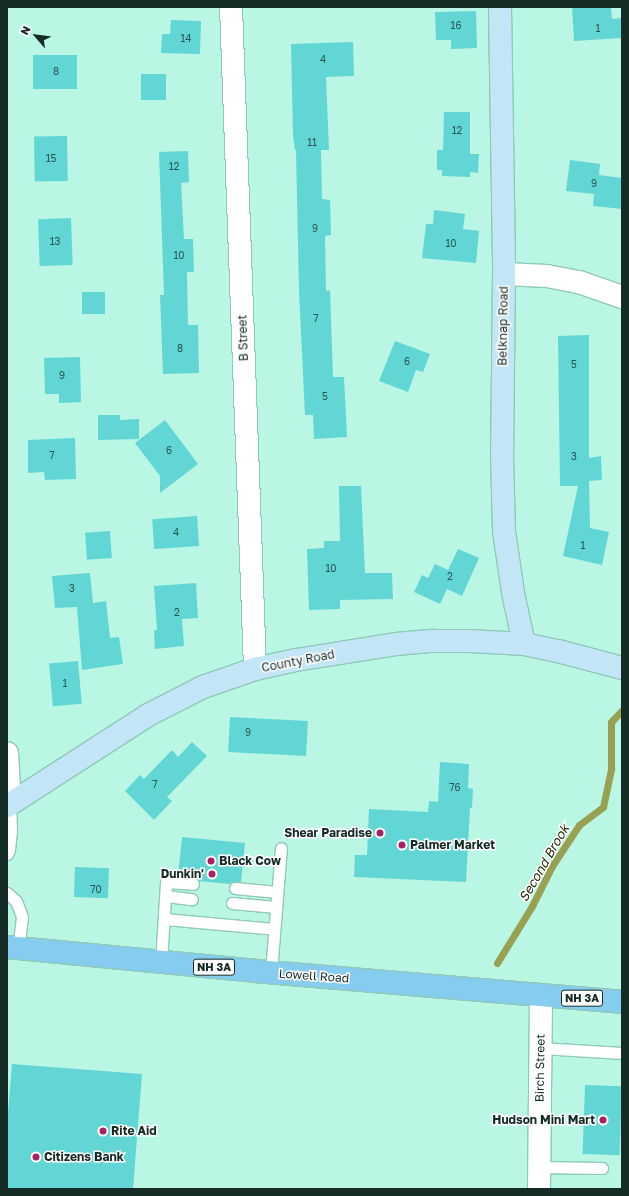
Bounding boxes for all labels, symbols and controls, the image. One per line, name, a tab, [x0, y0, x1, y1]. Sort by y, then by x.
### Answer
north arrow	[16, 16, 56, 56]
house number: 16	[451, 20, 461, 32]
text: N	[17, 23, 33, 37]
house number: 1	[596, 23, 600, 35]
house number: 14	[181, 33, 191, 45]
house number: 4	[320, 54, 326, 66]
house number: 8	[53, 66, 59, 78]
house number: 12	[452, 125, 462, 137]
house number: 11	[307, 137, 317, 149]
house number: 15	[46, 153, 56, 165]
house number: 12	[169, 161, 179, 173]
house number: 9	[591, 178, 597, 190]
house number: 9	[312, 223, 318, 235]
house number: 13	[50, 236, 60, 248]
house number: 10	[445, 238, 457, 250]
house number: 10	[173, 250, 185, 262]
street label: Belknap Road	[495, 286, 511, 366]
house number: 7	[313, 313, 319, 325]
street label: B Street	[235, 314, 251, 362]
house number: 8	[177, 343, 183, 355]
house number: 6	[404, 356, 410, 368]
house number: 5	[571, 359, 577, 371]
house number: 9	[59, 370, 65, 382]
house number: 5	[322, 391, 328, 403]
house number: 6	[166, 445, 172, 457]
house number: 7	[49, 450, 55, 462]
house number: 3	[571, 451, 577, 463]
house number: 4	[173, 527, 179, 539]
house number: 1	[581, 540, 585, 552]
house number: 10	[325, 563, 337, 575]
house number: 2	[447, 571, 453, 583]
house number: 3	[69, 583, 75, 595]
house number: 2	[174, 607, 180, 619]
street label: County Road	[260, 647, 336, 675]
house number: 1	[63, 678, 67, 690]
house number: 9	[245, 727, 251, 739]
house number: 7	[152, 779, 158, 791]
house number: 76	[449, 782, 461, 794]
water label: Second Brook	[516, 822, 572, 904]
place label: Shear Paradise	[284, 826, 372, 840]
marker: Shear Paradise	[375, 828, 385, 838]
place label: Palmer Market	[410, 838, 495, 852]
marker: Palmer Market	[397, 840, 407, 850]
place label: Black Cow	[219, 854, 281, 868]
marker: Black Cow	[206, 856, 216, 866]
place label: Dunkin'	[161, 867, 204, 881]
marker: Dunkin'	[207, 869, 217, 879]
house number: 70	[90, 884, 102, 896]
road number: NH 3A	[193, 958, 235, 976]
street label: Lowell Road	[278, 966, 350, 986]
road number: NH 3A	[561, 989, 603, 1007]
street label: Birch Street	[532, 1034, 548, 1102]
place label: Hudson Mini Mart	[492, 1113, 595, 1127]
marker: Hudson Mini Mart	[598, 1115, 608, 1125]
place label: Rite Aid	[111, 1124, 157, 1138]
marker: Rite Aid	[98, 1126, 108, 1136]
place label: Citizens Bank	[44, 1150, 124, 1164]
marker: Citizens Bank	[31, 1152, 41, 1162]

